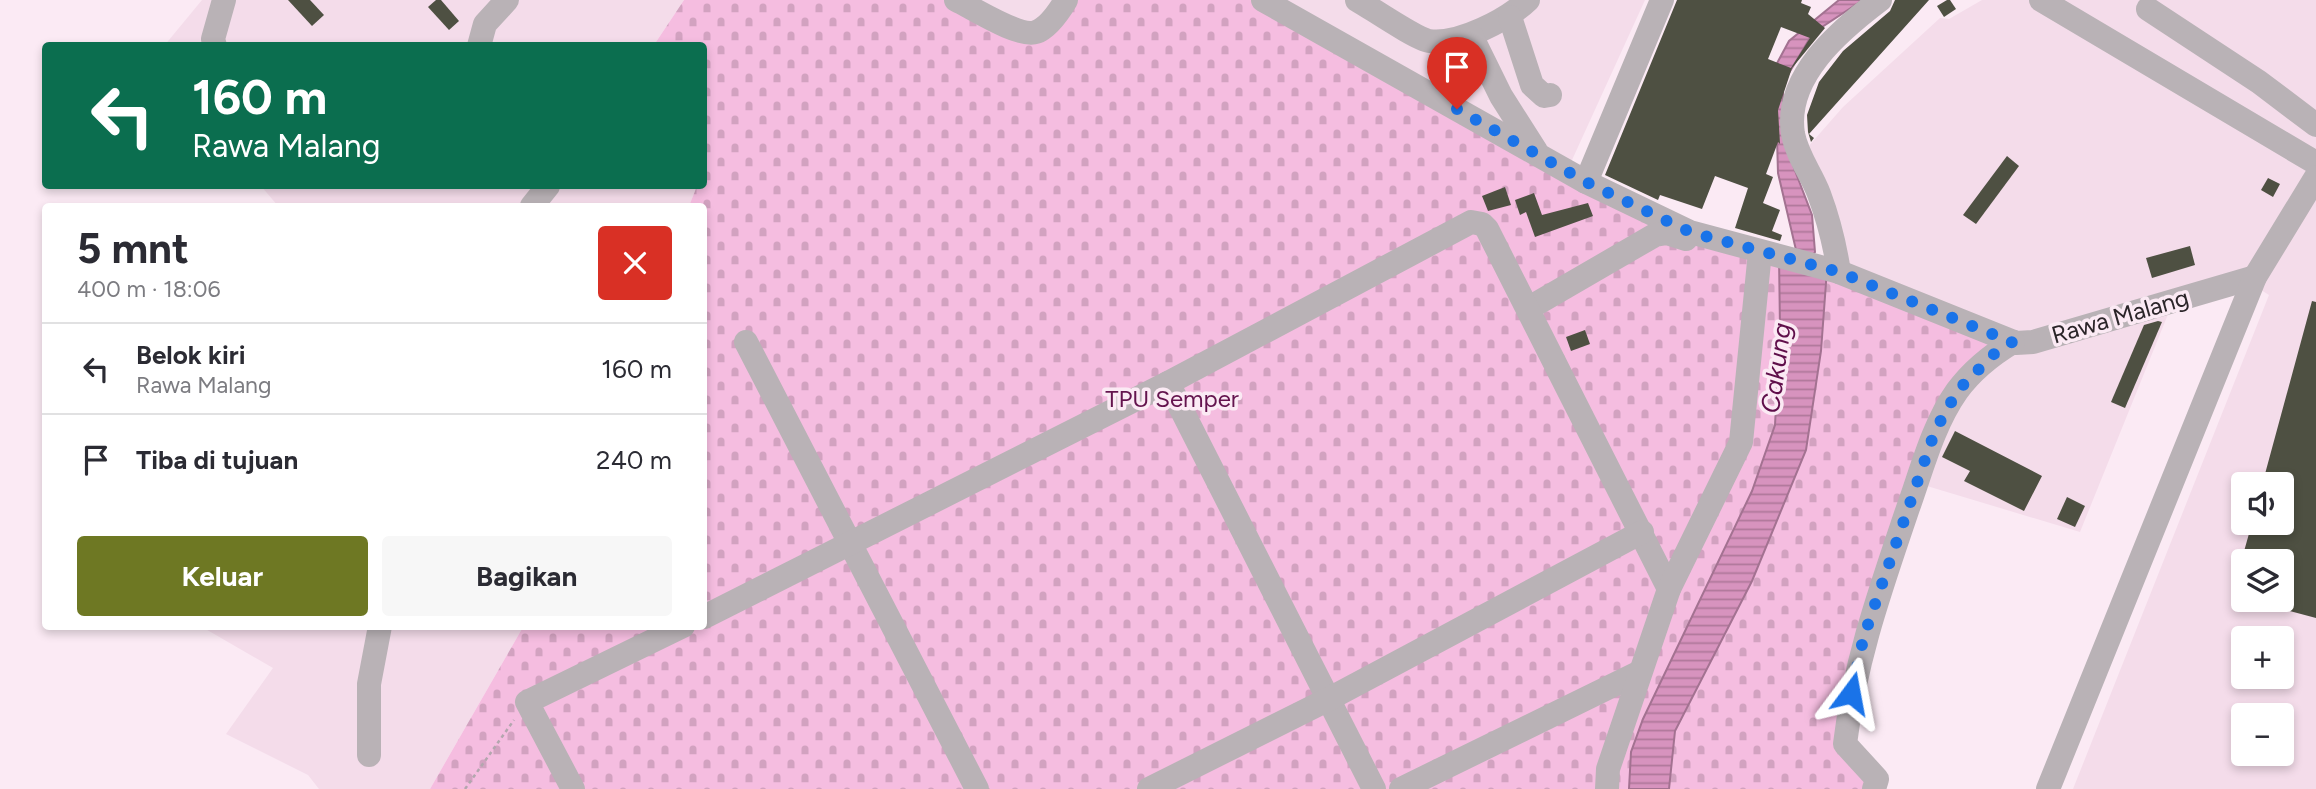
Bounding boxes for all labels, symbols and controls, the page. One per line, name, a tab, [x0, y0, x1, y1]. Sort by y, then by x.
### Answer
pin	[1427, 37, 1487, 109]
icon: arrive	[1438, 48, 1476, 86]
text: 160 m	[192, 67, 327, 126]
icon: left	[77, 70, 168, 161]
text: Rawa Malang	[192, 127, 380, 165]
text: 5 mnt	[77, 223, 189, 274]
button: close	[598, 226, 672, 300]
text: 400 m · 18:06	[77, 275, 220, 303]
street label: Rawa Malang	[2048, 283, 2192, 349]
water label: Cakung	[1754, 321, 1798, 415]
text: Belok kiri	[136, 339, 245, 371]
icon: left	[77, 350, 115, 388]
text: 160 m	[601, 353, 672, 385]
text: Rawa Malang	[136, 371, 271, 399]
park label: TPU Semper	[1105, 384, 1239, 413]
icon: arrive	[77, 441, 115, 479]
text: Tiba di tujuan	[136, 444, 298, 476]
text: 240 m	[596, 444, 672, 476]
map controls	[2231, 472, 2294, 766]
button: sound	[2231, 472, 2294, 535]
button: Keluar	[77, 536, 368, 616]
button: Bagikan	[382, 536, 672, 616]
button: layers	[2231, 549, 2294, 612]
button: +	[2231, 626, 2294, 689]
position arrow	[1814, 656, 1888, 730]
button: −	[2231, 703, 2294, 766]

